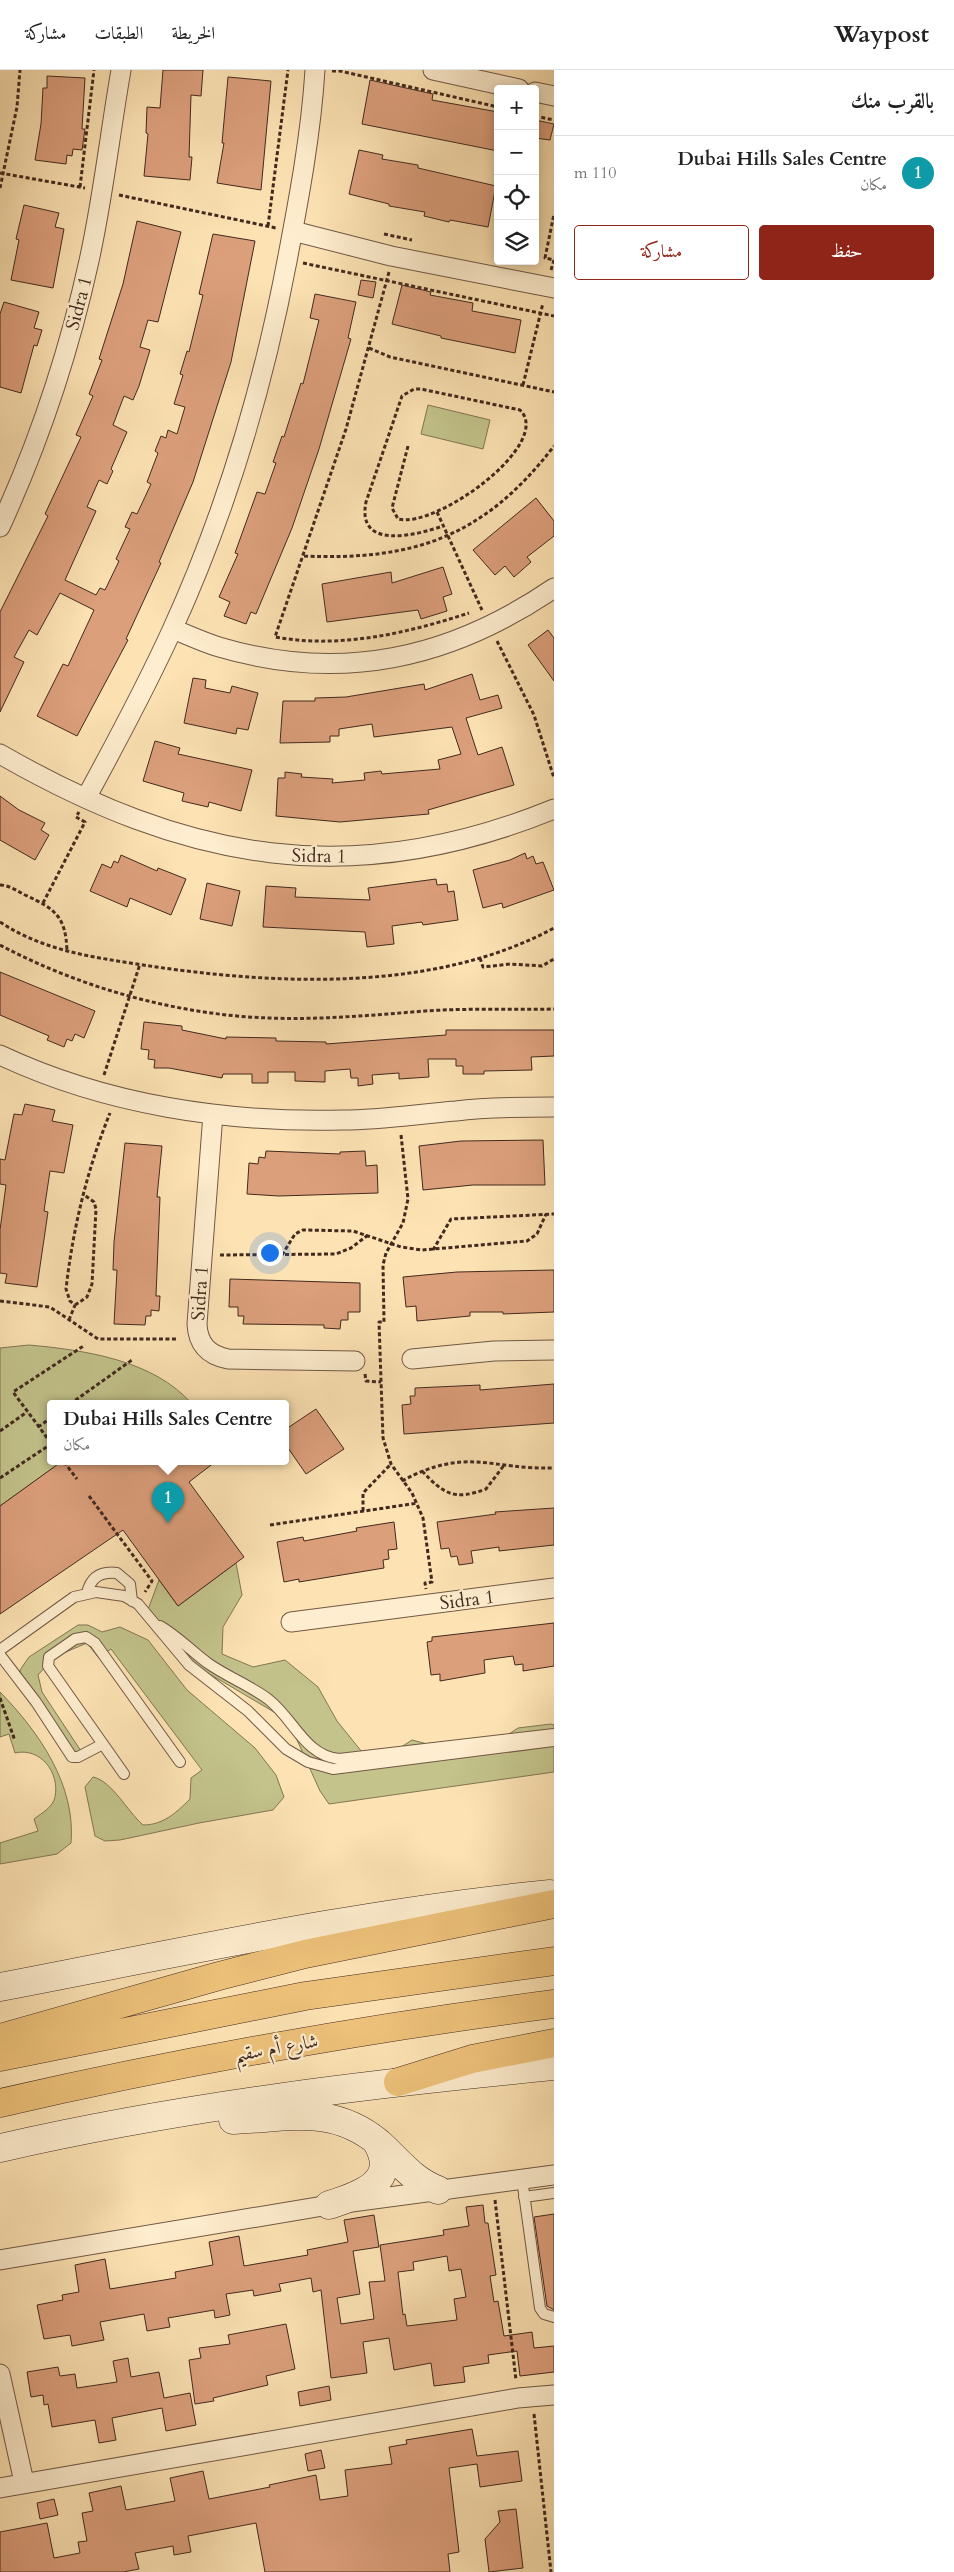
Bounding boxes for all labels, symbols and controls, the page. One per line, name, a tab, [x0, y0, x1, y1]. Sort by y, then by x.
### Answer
text: Waypost	[834, 18, 929, 51]
text: مشاركة	[25, 21, 66, 46]
text: الطبقات	[94, 21, 143, 46]
text: الخريطة	[171, 21, 215, 46]
map controls	[494, 85, 539, 265]
button: +	[494, 85, 539, 130]
text: بالقرب منك	[851, 87, 934, 116]
button: −	[494, 130, 539, 175]
text: Dubai Hills Sales Centre	[678, 146, 887, 172]
text: 110 m	[574, 162, 616, 184]
text: 1	[914, 162, 922, 184]
text: مكان	[860, 174, 887, 196]
button: locate	[494, 175, 539, 220]
button: layers	[494, 220, 539, 265]
button: مشاركة	[574, 225, 749, 280]
button: حفظ	[759, 225, 934, 280]
street label: Sidra 1	[59, 273, 99, 333]
street label: Sidra 1	[291, 843, 347, 869]
your location	[257, 1240, 283, 1266]
street label: Sidra 1	[185, 1265, 215, 1321]
popup	[47, 1400, 289, 1465]
text: Dubai Hills Sales Centre	[63, 1406, 273, 1432]
text: مكان	[63, 1434, 90, 1456]
pin: 1	[152, 1482, 184, 1523]
street label: Sidra 1	[438, 1584, 496, 1616]
street label: شارع أم سقيم	[232, 2028, 321, 2074]

